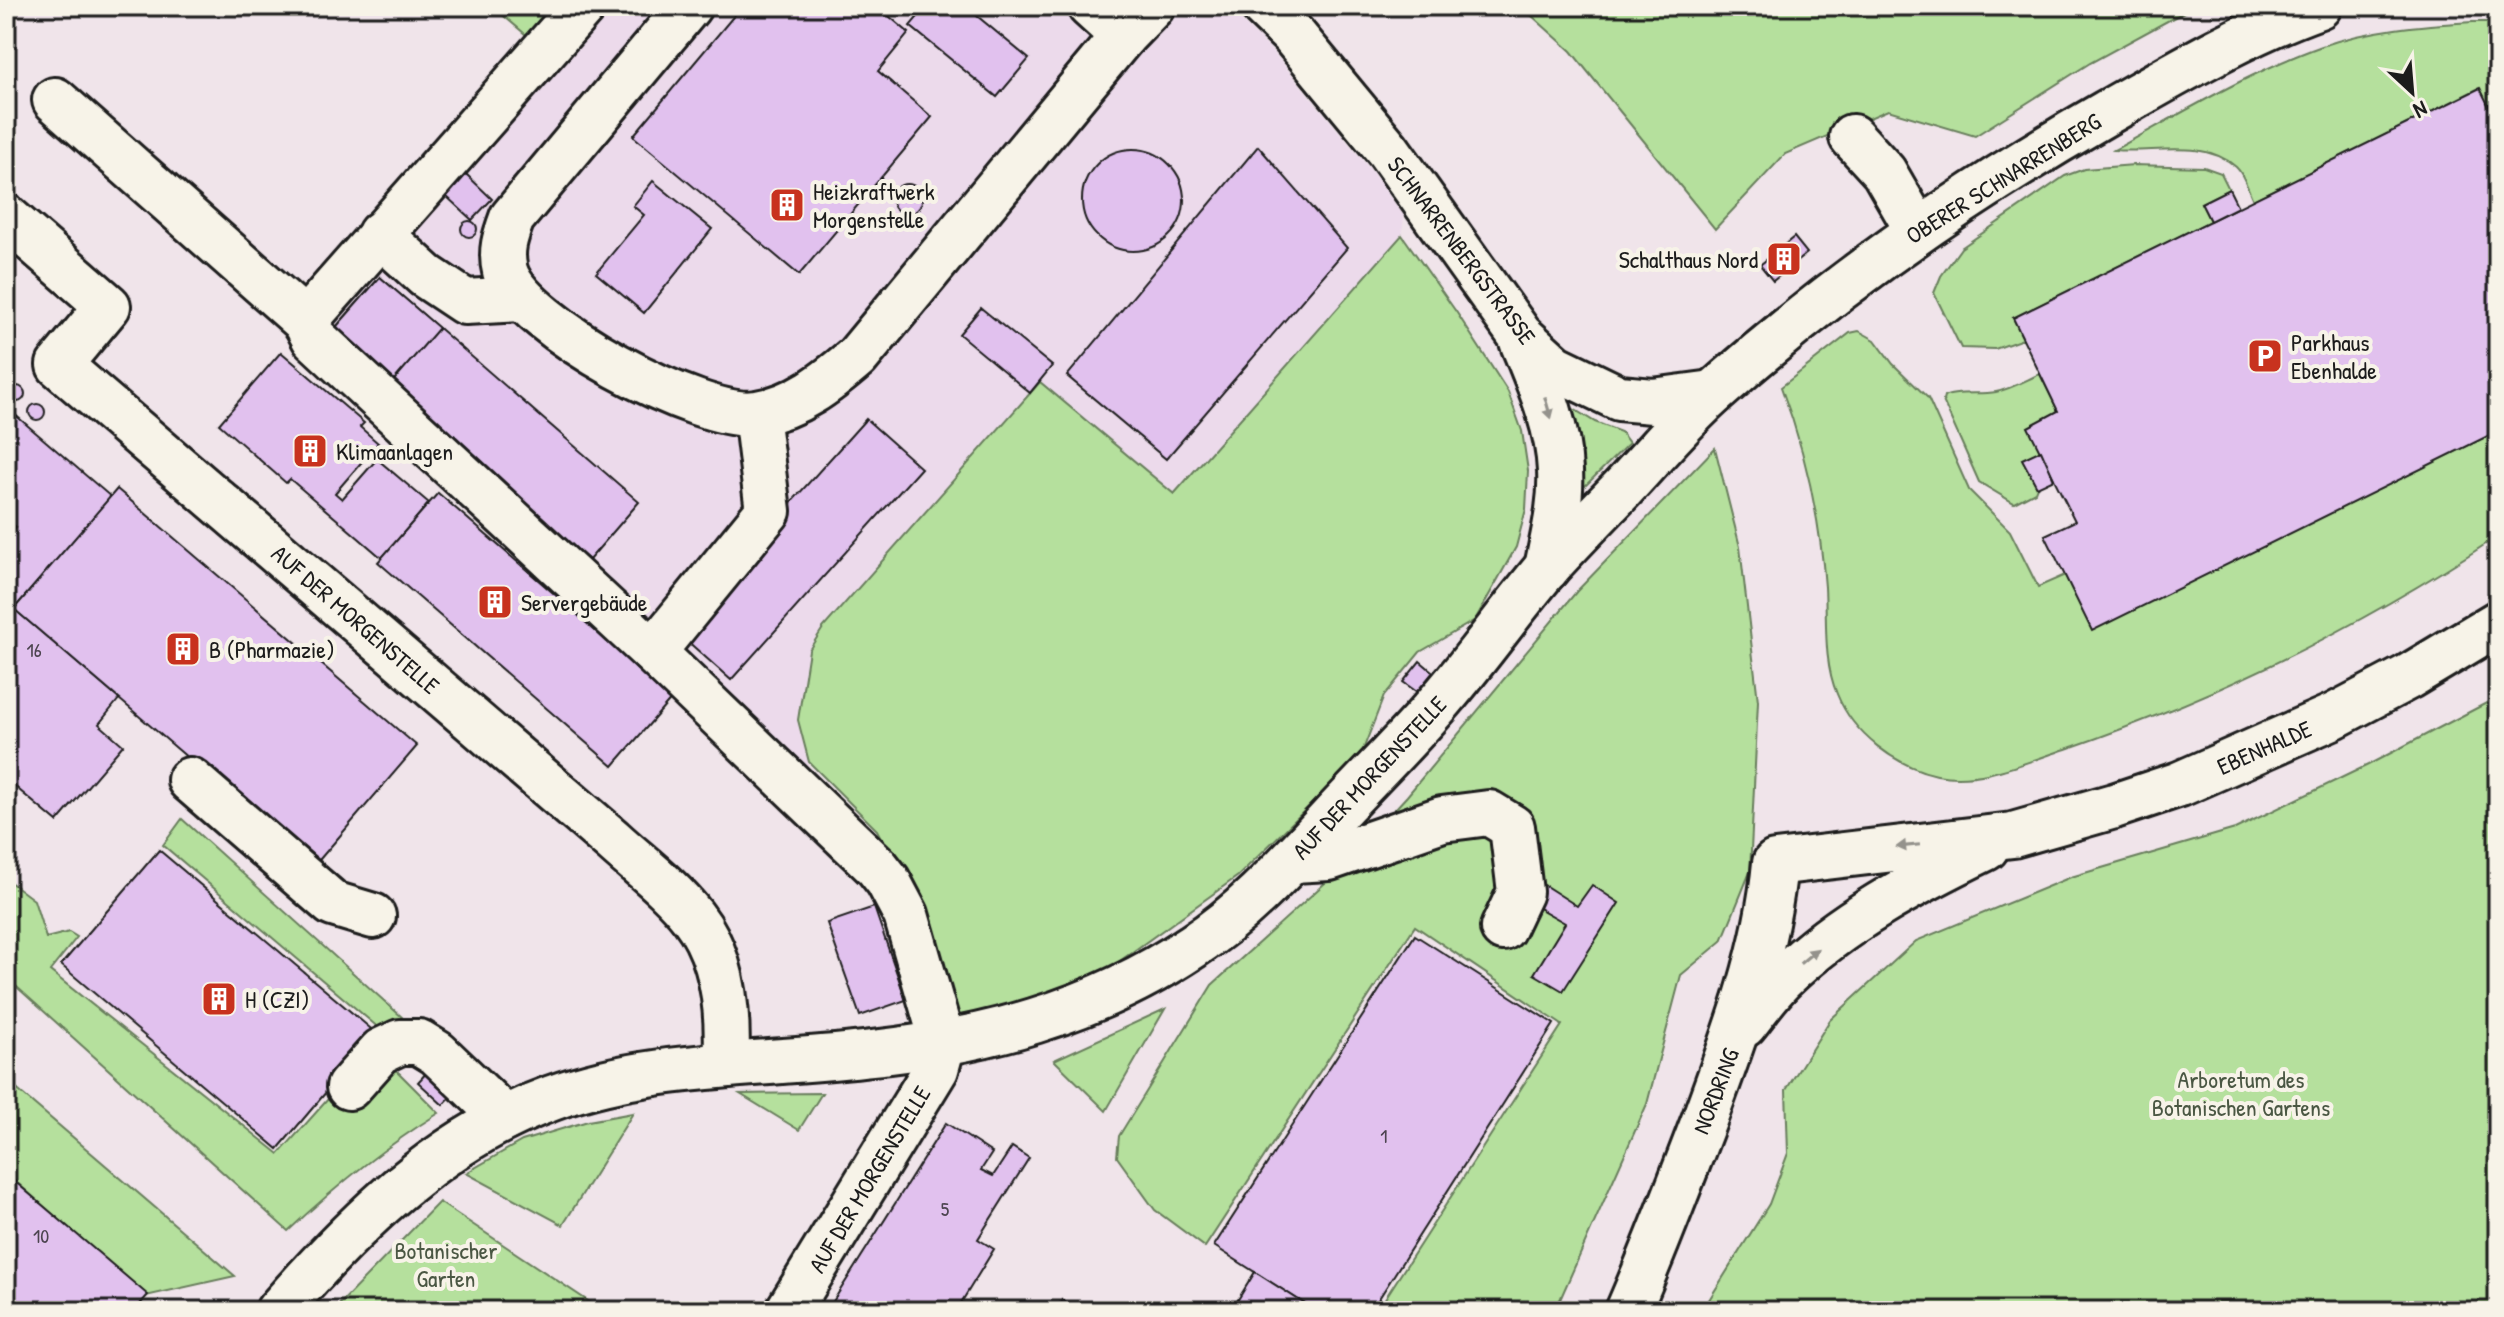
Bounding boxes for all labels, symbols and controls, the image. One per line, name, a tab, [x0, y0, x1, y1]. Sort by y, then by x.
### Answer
north arrow	[2372, 52, 2452, 132]
text: N	[2409, 94, 2433, 126]
street label: OBERER SCHNARRENBERG	[1899, 105, 2107, 251]
street label: SCHNARRENBERGSTRASSE	[1381, 149, 1544, 351]
place label: Heizkraftwerk Morgenstelle	[813, 175, 935, 235]
building icon: Heizkraftwerk Morgenstelle	[768, 186, 806, 224]
building icon: Schalthaus Nord	[1765, 240, 1803, 278]
place label: Schalthaus Nord	[1619, 243, 1758, 275]
place label: Parkhaus Ebenhalde	[2291, 326, 2377, 386]
parking icon: Parkhaus Ebenhalde	[2246, 337, 2284, 375]
one-way arrow	[1542, 395, 1554, 420]
building icon: Klimaanlagen	[291, 432, 329, 470]
place label: Klimaanlagen	[336, 435, 453, 467]
street label: AUF DER MORGENSTELLE	[265, 537, 447, 701]
building icon: Servergebäude	[476, 583, 514, 621]
place label: Servergebäude	[521, 586, 648, 618]
building icon: B (Pharmazie)	[164, 630, 202, 668]
place label: B (Pharmazie)	[209, 633, 335, 665]
house number: 16	[26, 636, 42, 663]
street label: AUF DER MORGENSTELLE	[1285, 688, 1453, 866]
street label: EBENHALDE	[2212, 712, 2317, 782]
one-way arrow	[1895, 840, 1920, 853]
one-way arrow	[1799, 948, 1819, 965]
building icon: H (CZI)	[200, 980, 238, 1018]
place label: H (CZI)	[245, 983, 309, 1015]
street label: NORDRING	[1684, 1043, 1746, 1138]
park label: Arboretum des Botanischen Gartens	[2152, 1063, 2330, 1123]
street label: AUF DER MORGENSTELLE	[801, 1079, 938, 1278]
house number: 1	[1380, 1122, 1388, 1149]
house number: 5	[941, 1195, 950, 1222]
house number: 10	[33, 1222, 49, 1249]
park label: Botanischer Garten	[394, 1234, 498, 1294]

